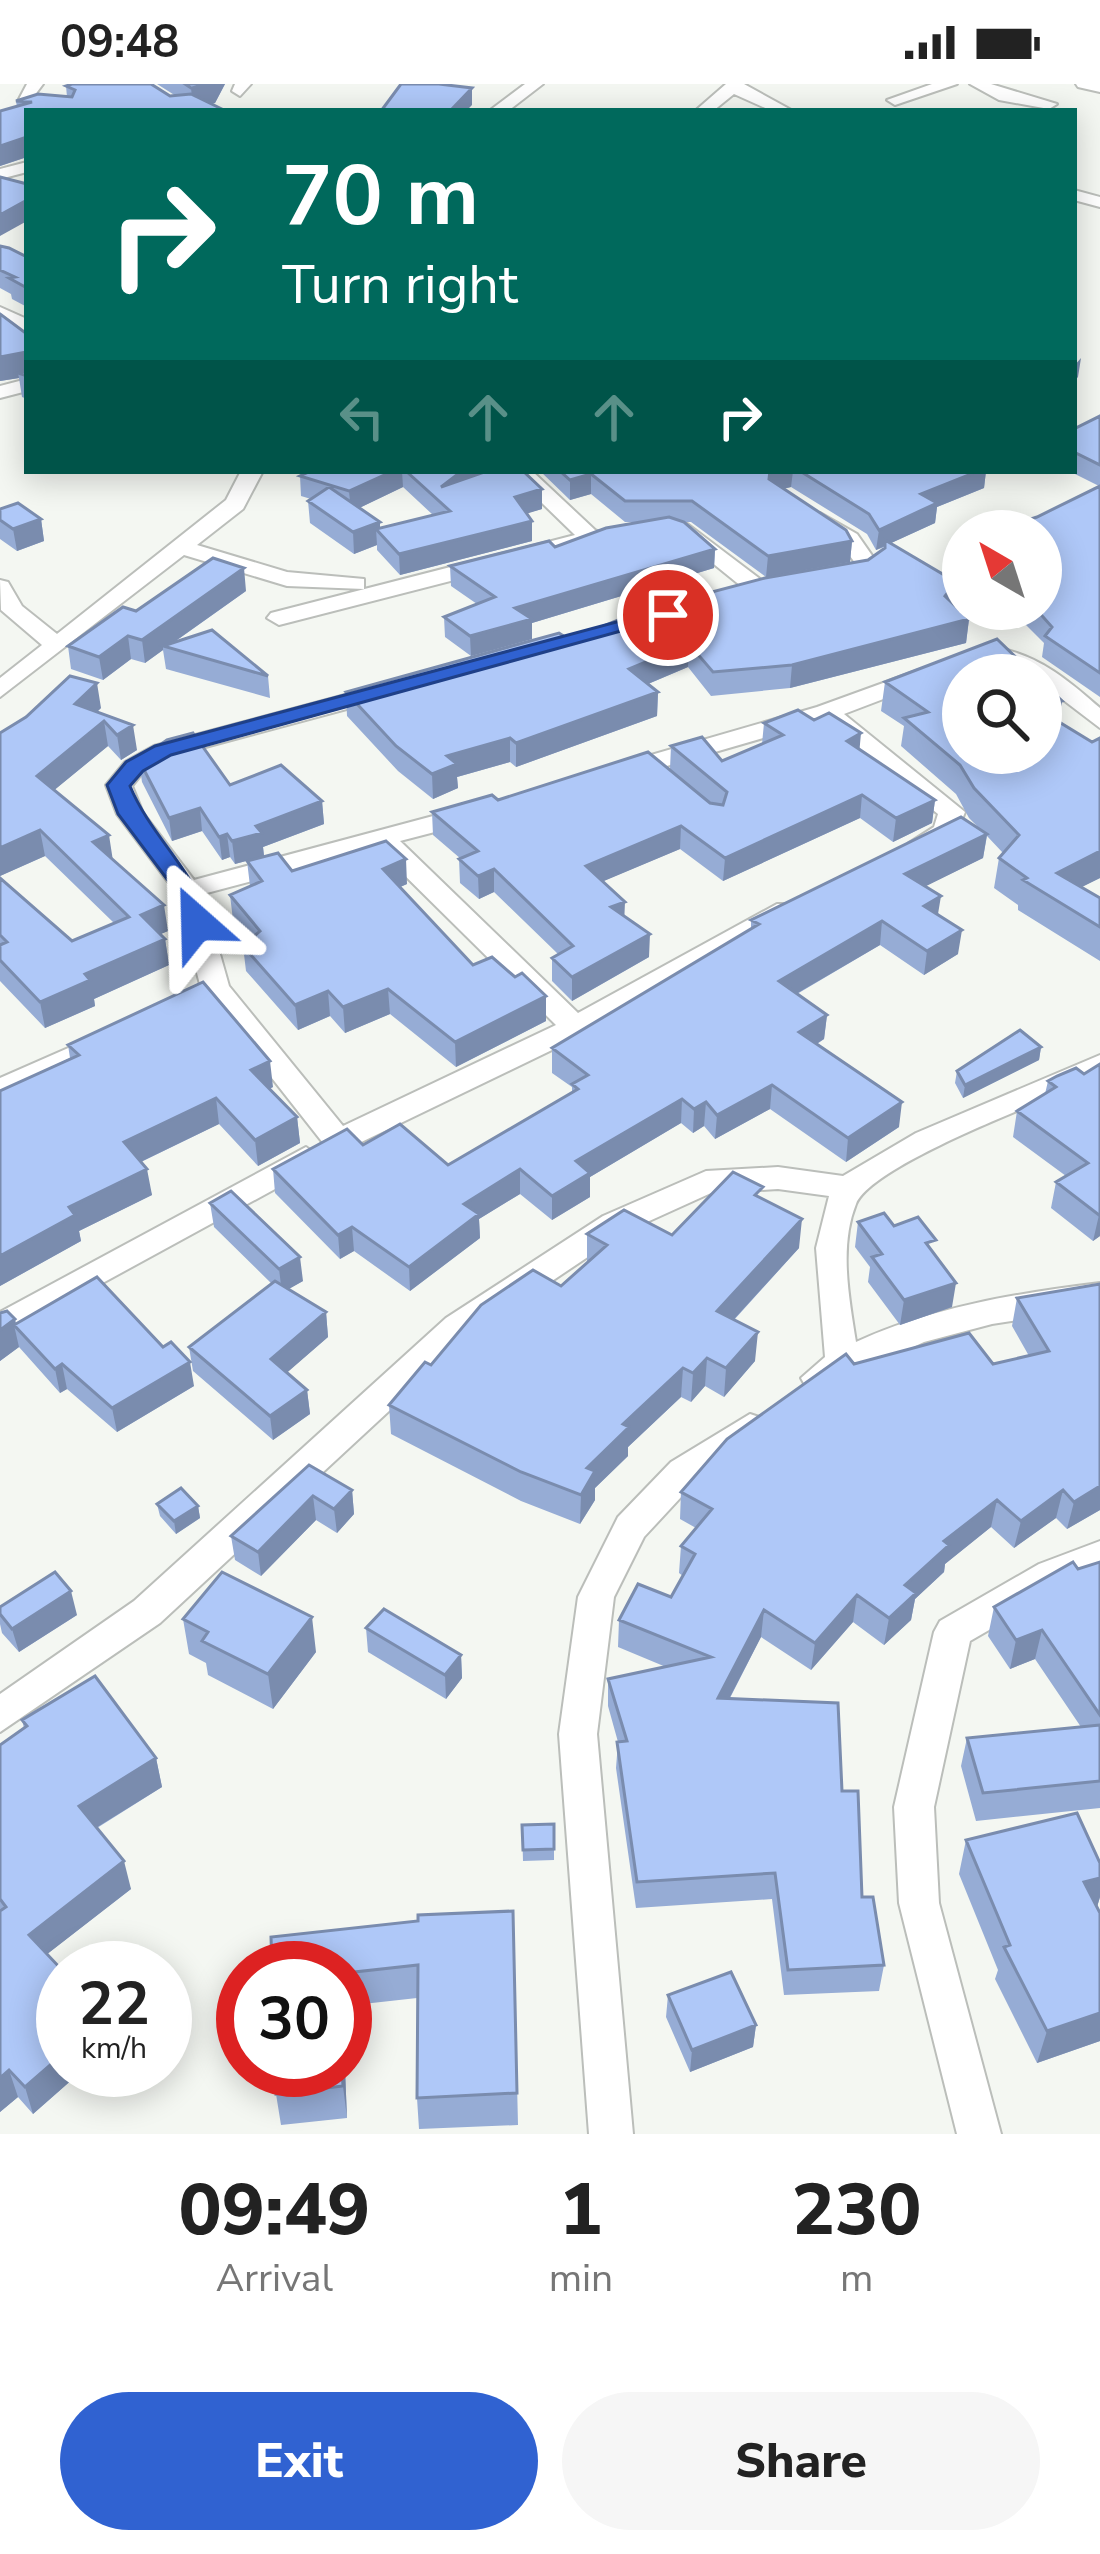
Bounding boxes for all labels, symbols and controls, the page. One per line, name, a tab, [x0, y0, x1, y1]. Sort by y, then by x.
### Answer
text: 09:48	[60, 12, 179, 73]
text: 70 m	[282, 139, 479, 254]
icon: right	[84, 156, 240, 312]
text: Turn right	[282, 248, 518, 322]
icon: left	[329, 384, 395, 450]
icon: ahead	[455, 384, 521, 450]
icon: ahead	[581, 384, 647, 450]
icon: right	[707, 384, 773, 450]
north arrow	[942, 510, 1062, 630]
map controls	[942, 510, 1062, 774]
pin	[617, 564, 719, 666]
icon: arrive	[635, 582, 701, 648]
button: search	[942, 654, 1062, 774]
position arrow	[134, 860, 260, 986]
speed limit sign: 30	[216, 1941, 372, 2097]
text: 22	[78, 1963, 150, 2045]
text: km/h	[81, 2028, 147, 2069]
text: 09:49	[179, 2161, 370, 2259]
text: 1	[559, 2161, 603, 2259]
text: 230	[792, 2161, 921, 2259]
text: Arrival	[216, 2252, 333, 2305]
text: min	[549, 2252, 613, 2305]
text: m	[840, 2252, 873, 2305]
button: Exit	[60, 2392, 538, 2530]
button: Share	[562, 2392, 1040, 2530]

